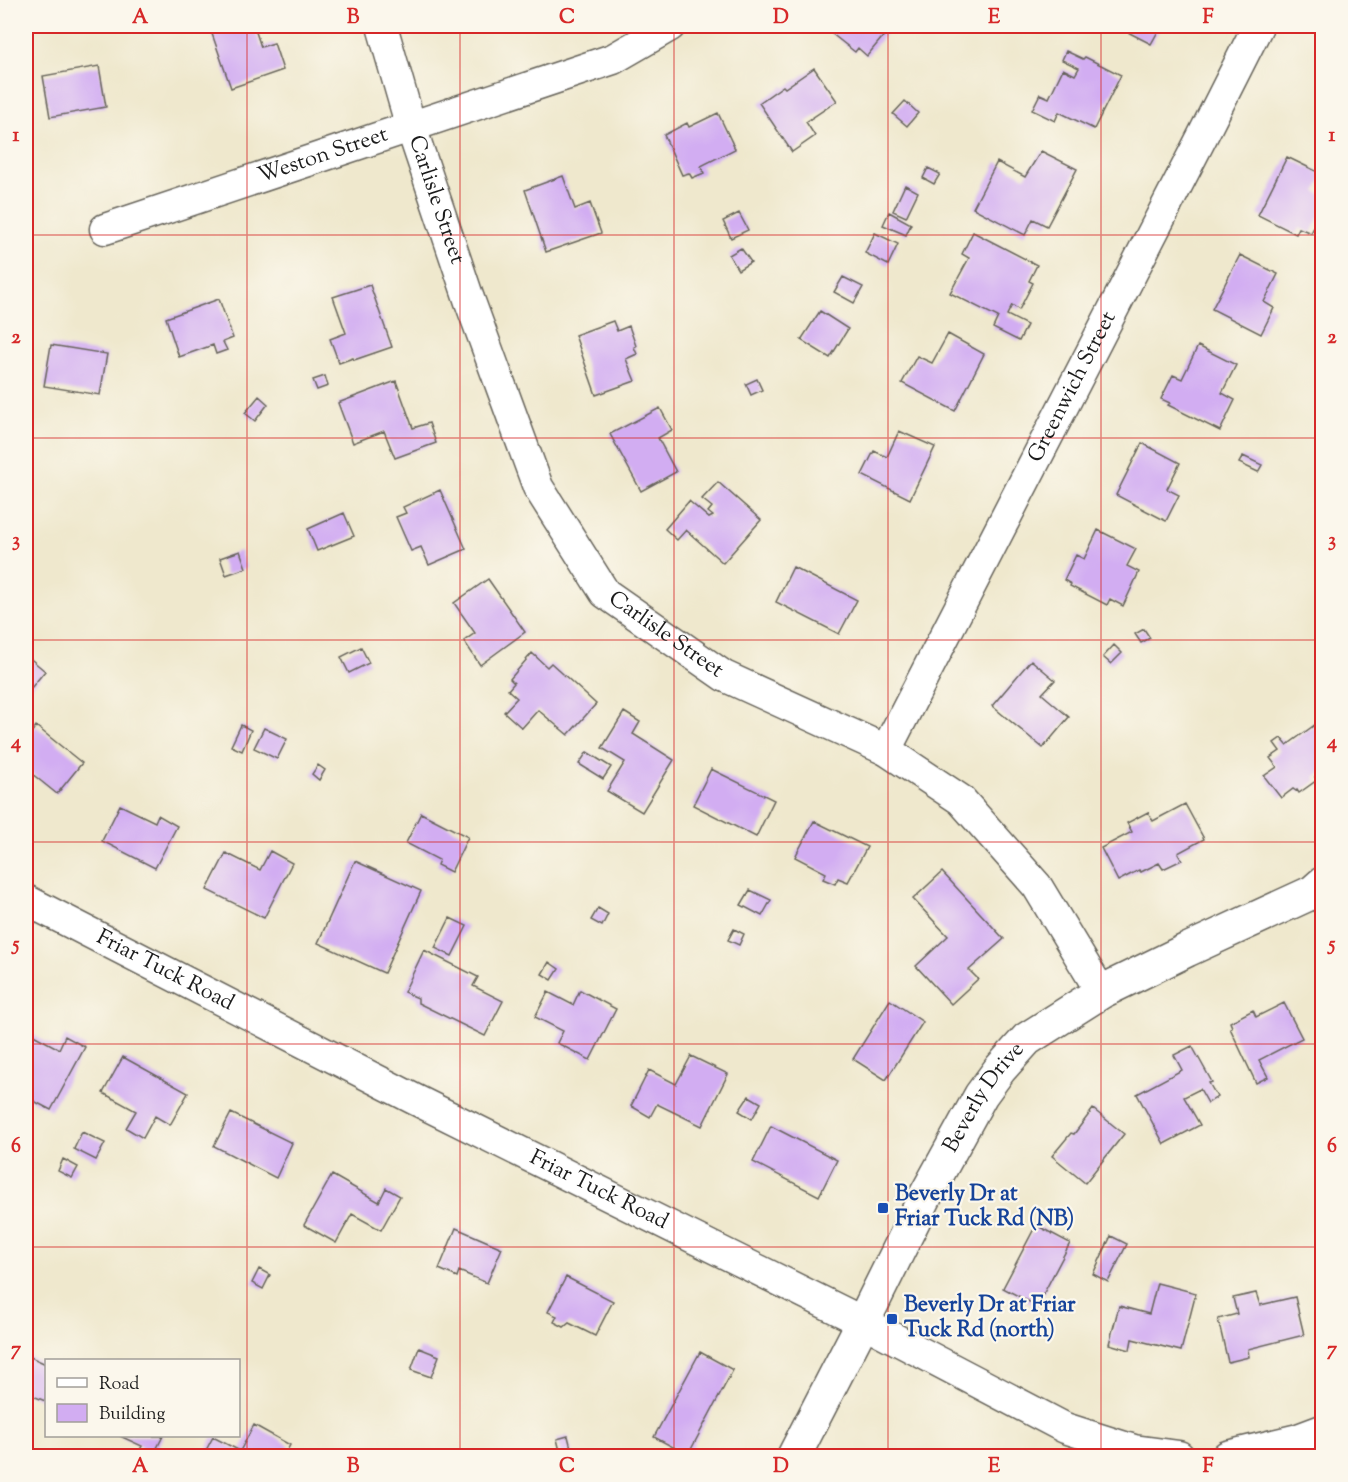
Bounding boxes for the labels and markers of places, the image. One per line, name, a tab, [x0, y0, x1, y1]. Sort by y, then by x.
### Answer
place label: Beverly Dr at Friar Tuck Rd (NB)	[895, 1179, 1074, 1236]
marker: Beverly Dr at Friar Tuck Rd (NB)	[876, 1201, 890, 1215]
place label: Beverly Dr at Friar Tuck Rd (north)	[904, 1290, 1076, 1347]
marker: Beverly Dr at Friar Tuck Rd (north)	[885, 1312, 899, 1326]

